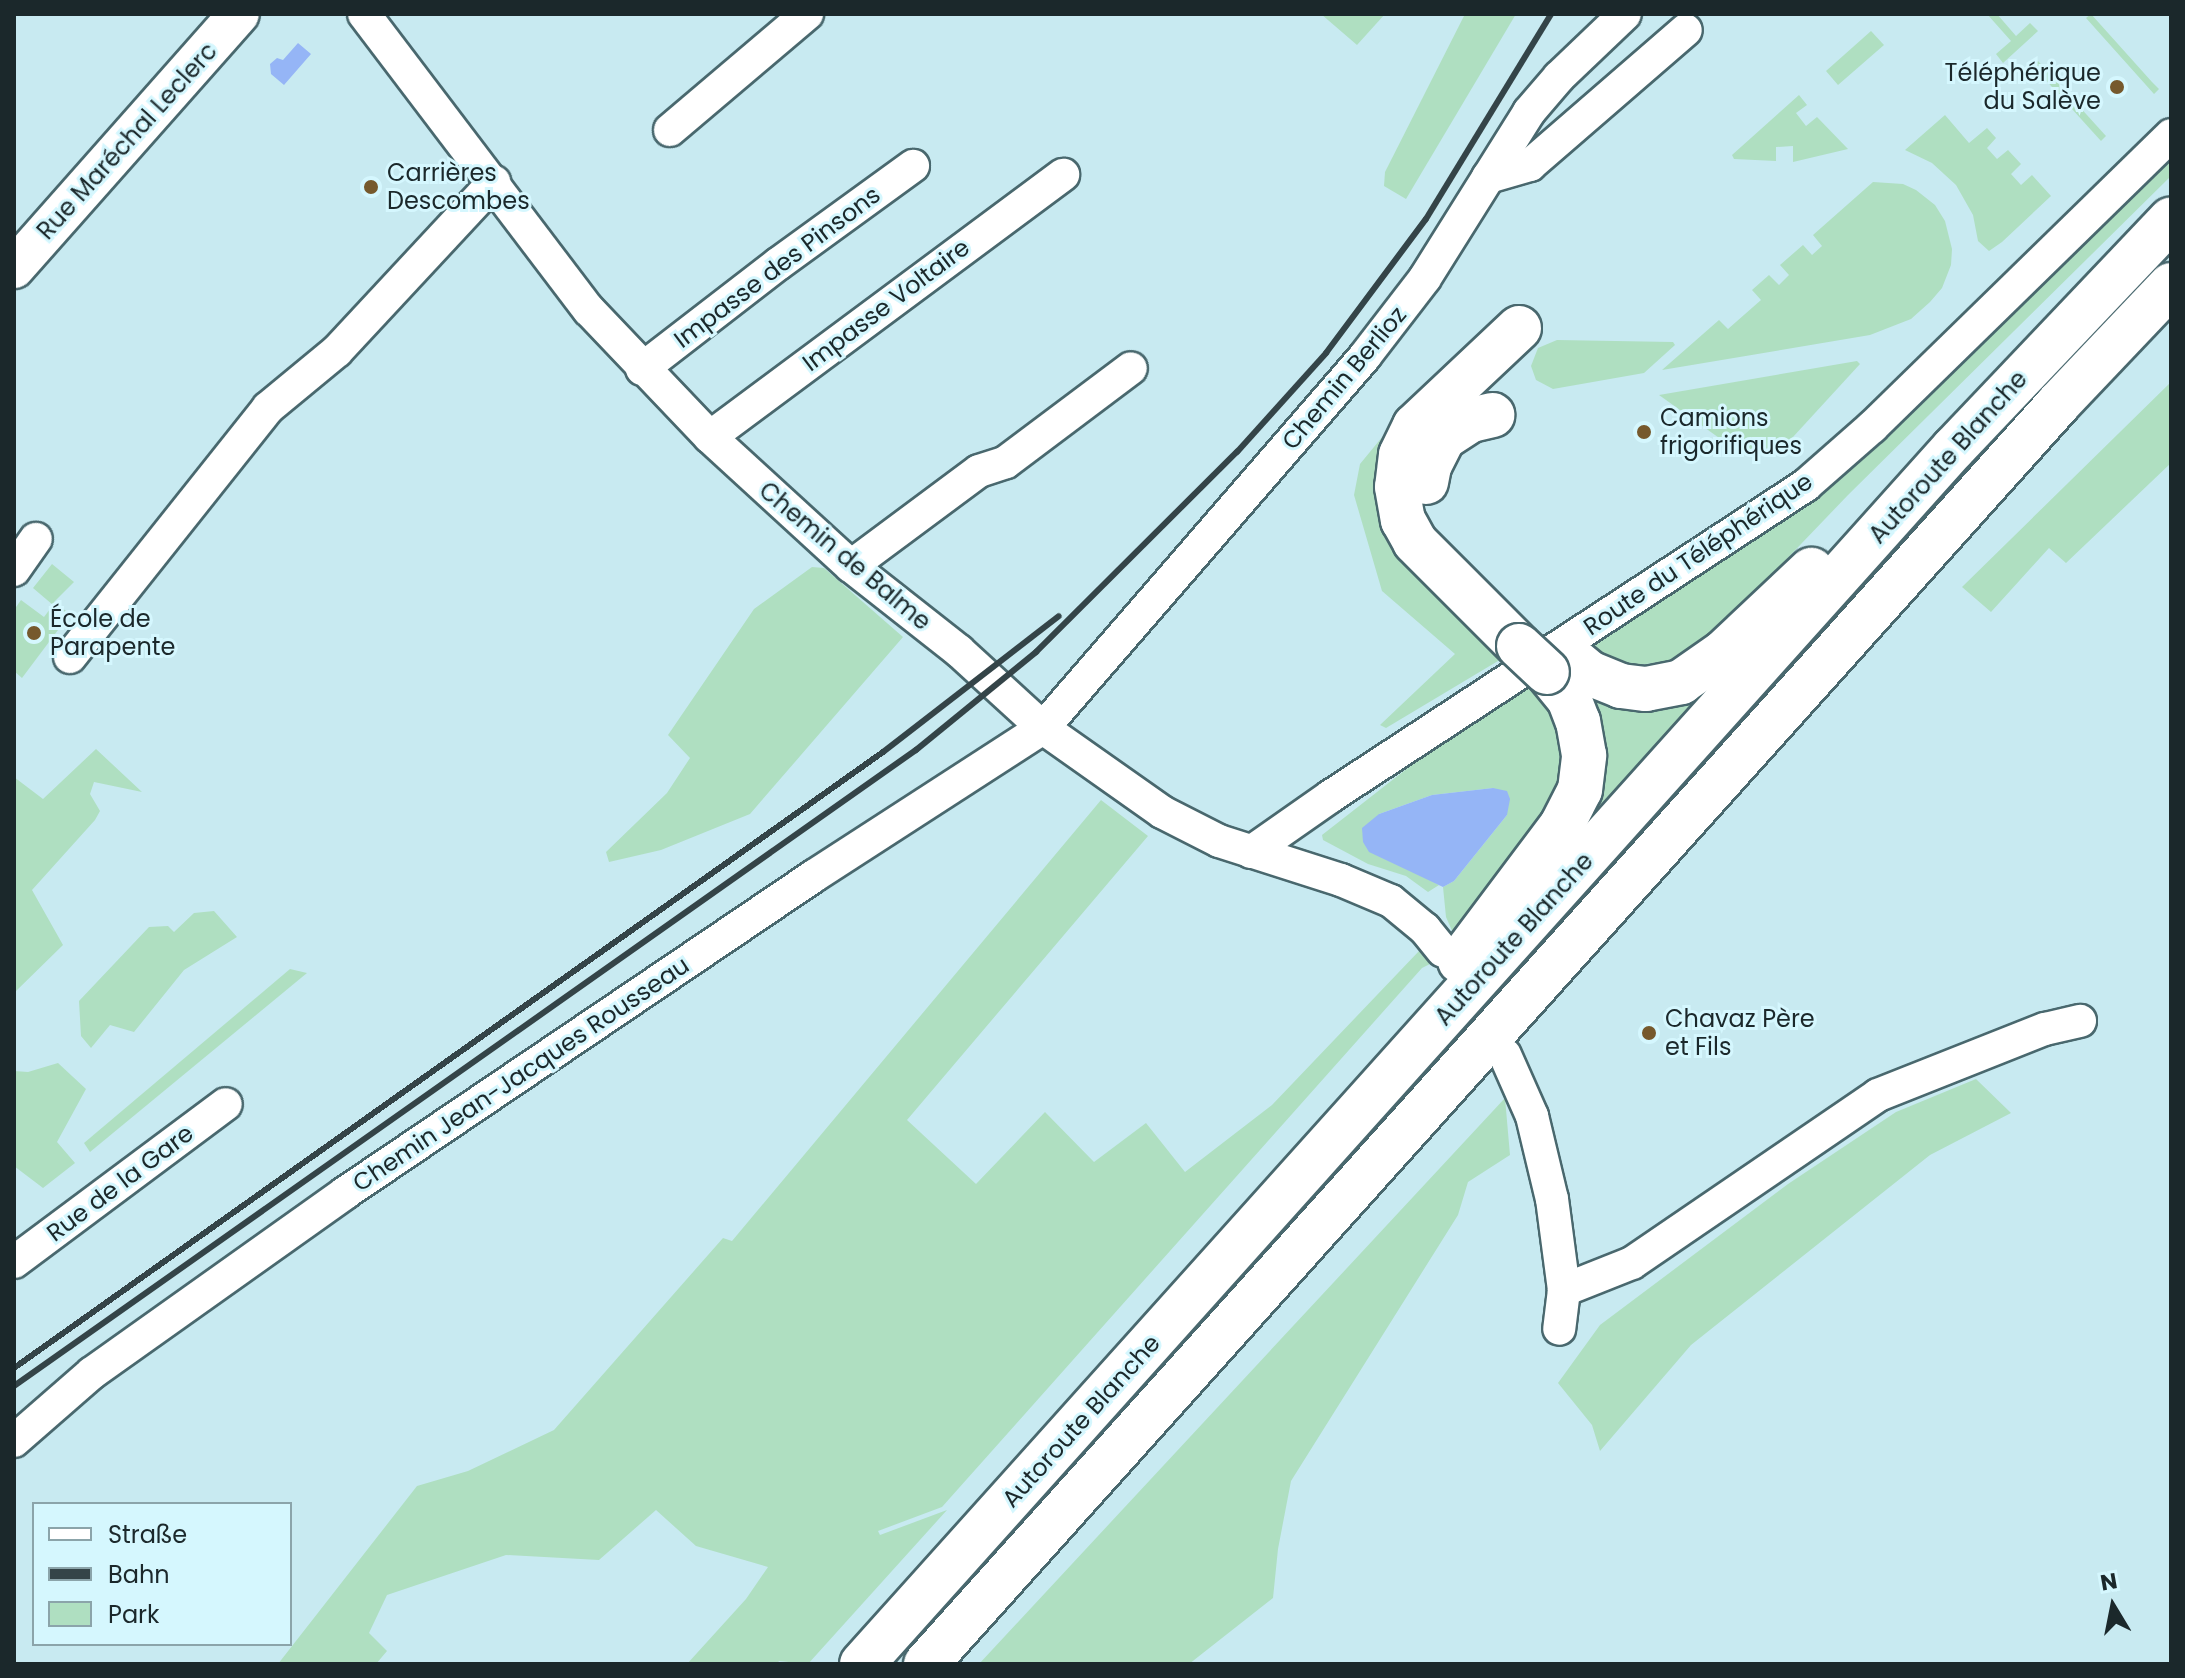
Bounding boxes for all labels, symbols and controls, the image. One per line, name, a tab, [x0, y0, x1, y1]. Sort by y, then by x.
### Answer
street label: Rue Maréchal Leclerc	[31, 37, 223, 245]
place label: Téléphérique du Salève	[1945, 59, 2101, 115]
marker: Téléphérique du Salève	[2108, 78, 2126, 96]
place label: Carrières Descombes	[387, 159, 530, 215]
marker: Carrières Descombes	[362, 178, 380, 196]
street label: Impasse des Pinsons	[668, 180, 886, 354]
street label: Impasse Voltaire	[797, 233, 975, 377]
street label: Chemin Berlioz	[1276, 301, 1412, 455]
street label: Autoroute Blanche	[1863, 365, 2033, 549]
place label: Camions frigorifiques	[1660, 404, 1802, 460]
marker: Camions frigorifiques	[1635, 423, 1653, 441]
street label: Route du Téléphérique	[1578, 467, 1818, 641]
street label: Chemin de Balme	[753, 476, 937, 636]
place label: École de Parapente	[50, 605, 175, 661]
marker: École de Parapente	[25, 624, 43, 642]
street label: Autoroute Blanche	[1429, 847, 1599, 1031]
street label: Chemin Jean-Jacques Rousseau	[347, 950, 695, 1198]
place label: Chavaz Père et Fils	[1665, 1005, 1815, 1061]
marker: Chavaz Père et Fils	[1640, 1024, 1658, 1042]
street label: Rue de la Gare	[41, 1119, 199, 1247]
street label: Autoroute Blanche	[996, 1329, 1166, 1513]
legend	[32, 1502, 292, 1646]
text: Straße	[108, 1518, 187, 1551]
text: Bahn	[108, 1558, 170, 1591]
text: N	[2098, 1565, 2120, 1599]
north arrow	[2073, 1566, 2153, 1646]
text: Park	[108, 1598, 159, 1631]

